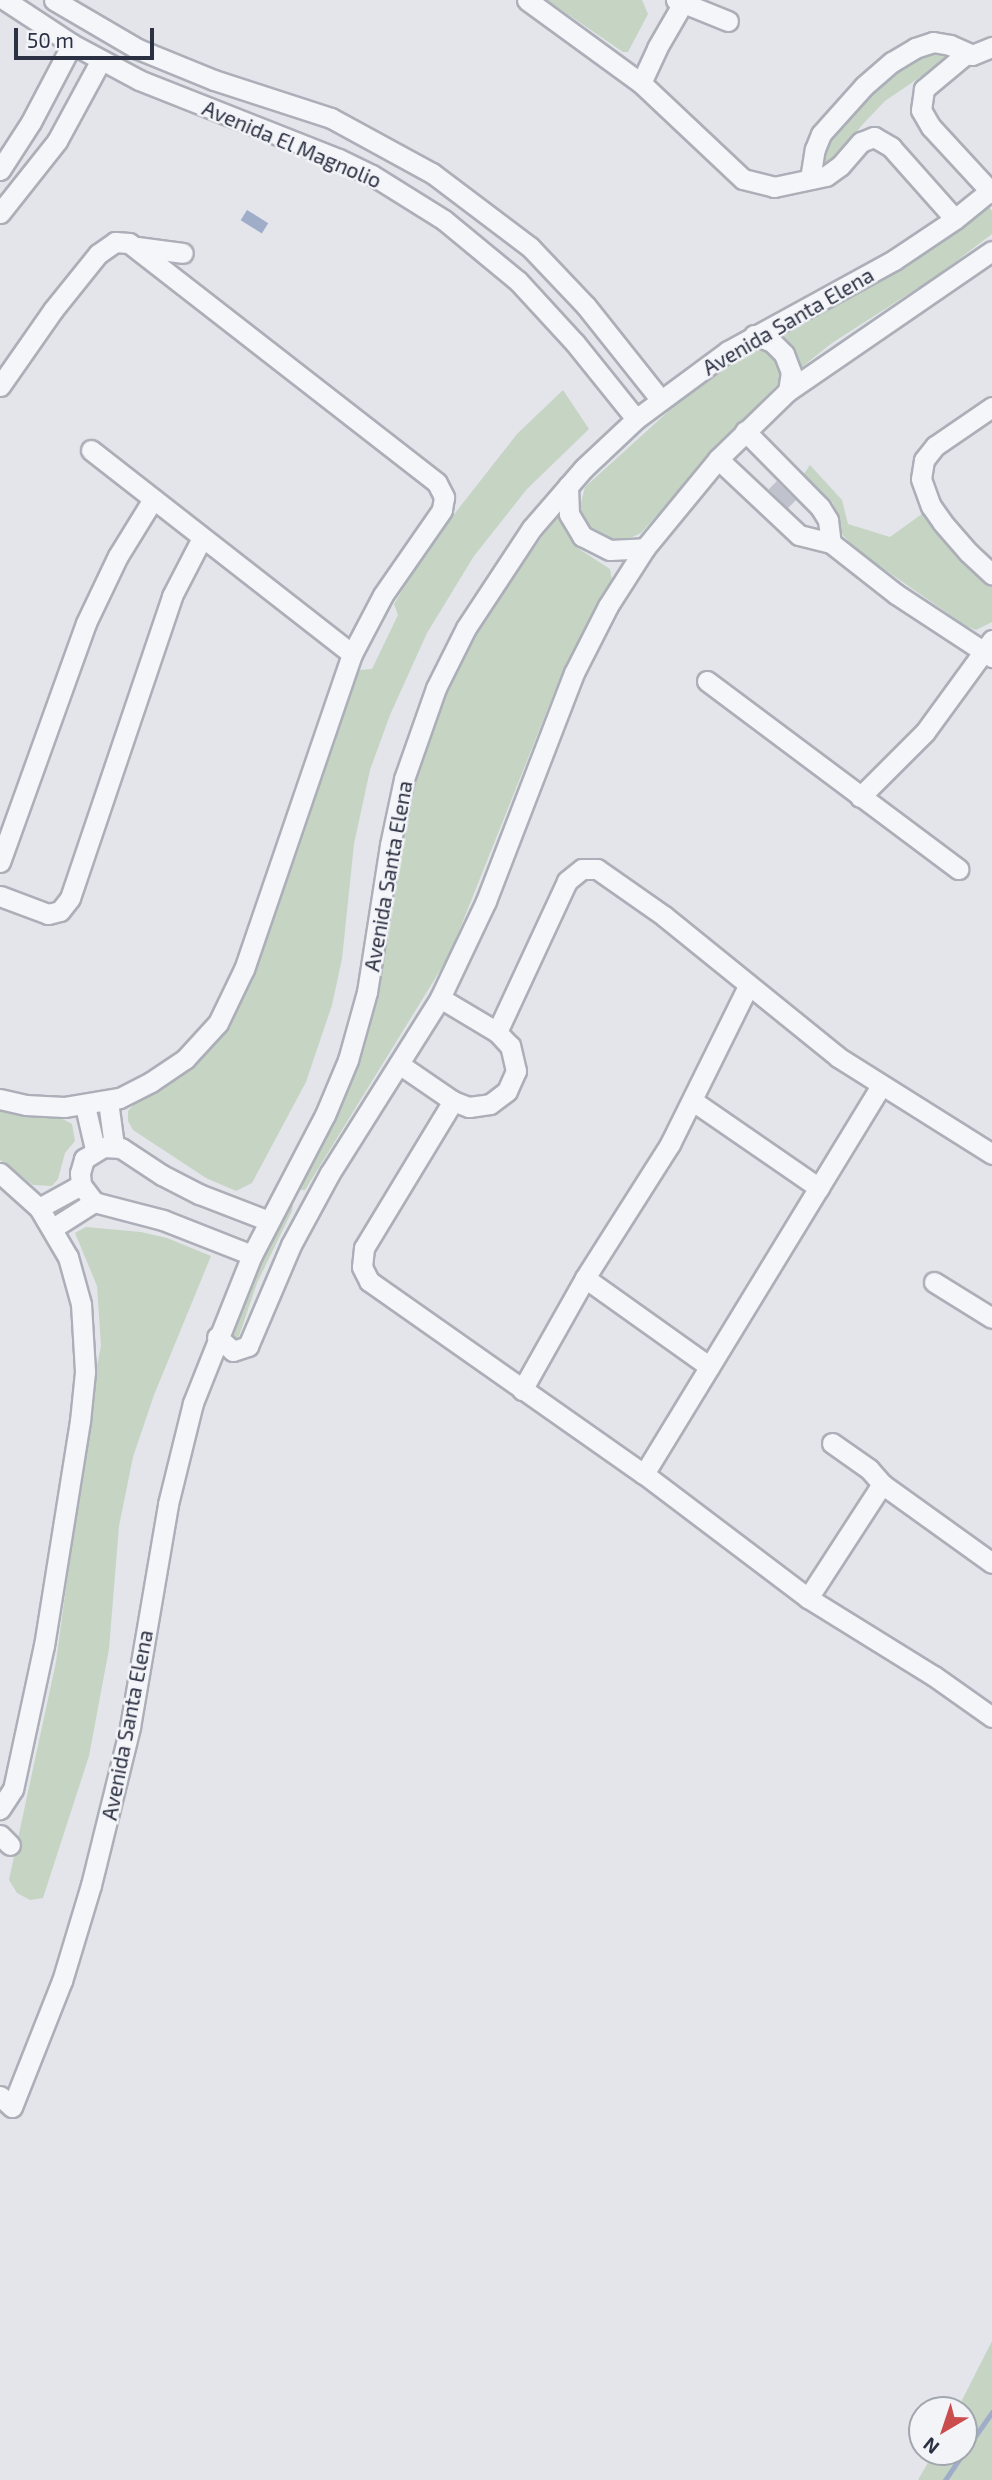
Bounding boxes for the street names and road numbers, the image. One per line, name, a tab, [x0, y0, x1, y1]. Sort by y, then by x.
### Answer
street label: Avenida El Magnolio	[199, 95, 385, 193]
street label: Avenida Santa Elena	[698, 262, 878, 380]
street label: Avenida Santa Elena	[359, 779, 417, 973]
street label: Avenida Santa Elena	[96, 1628, 158, 1822]

